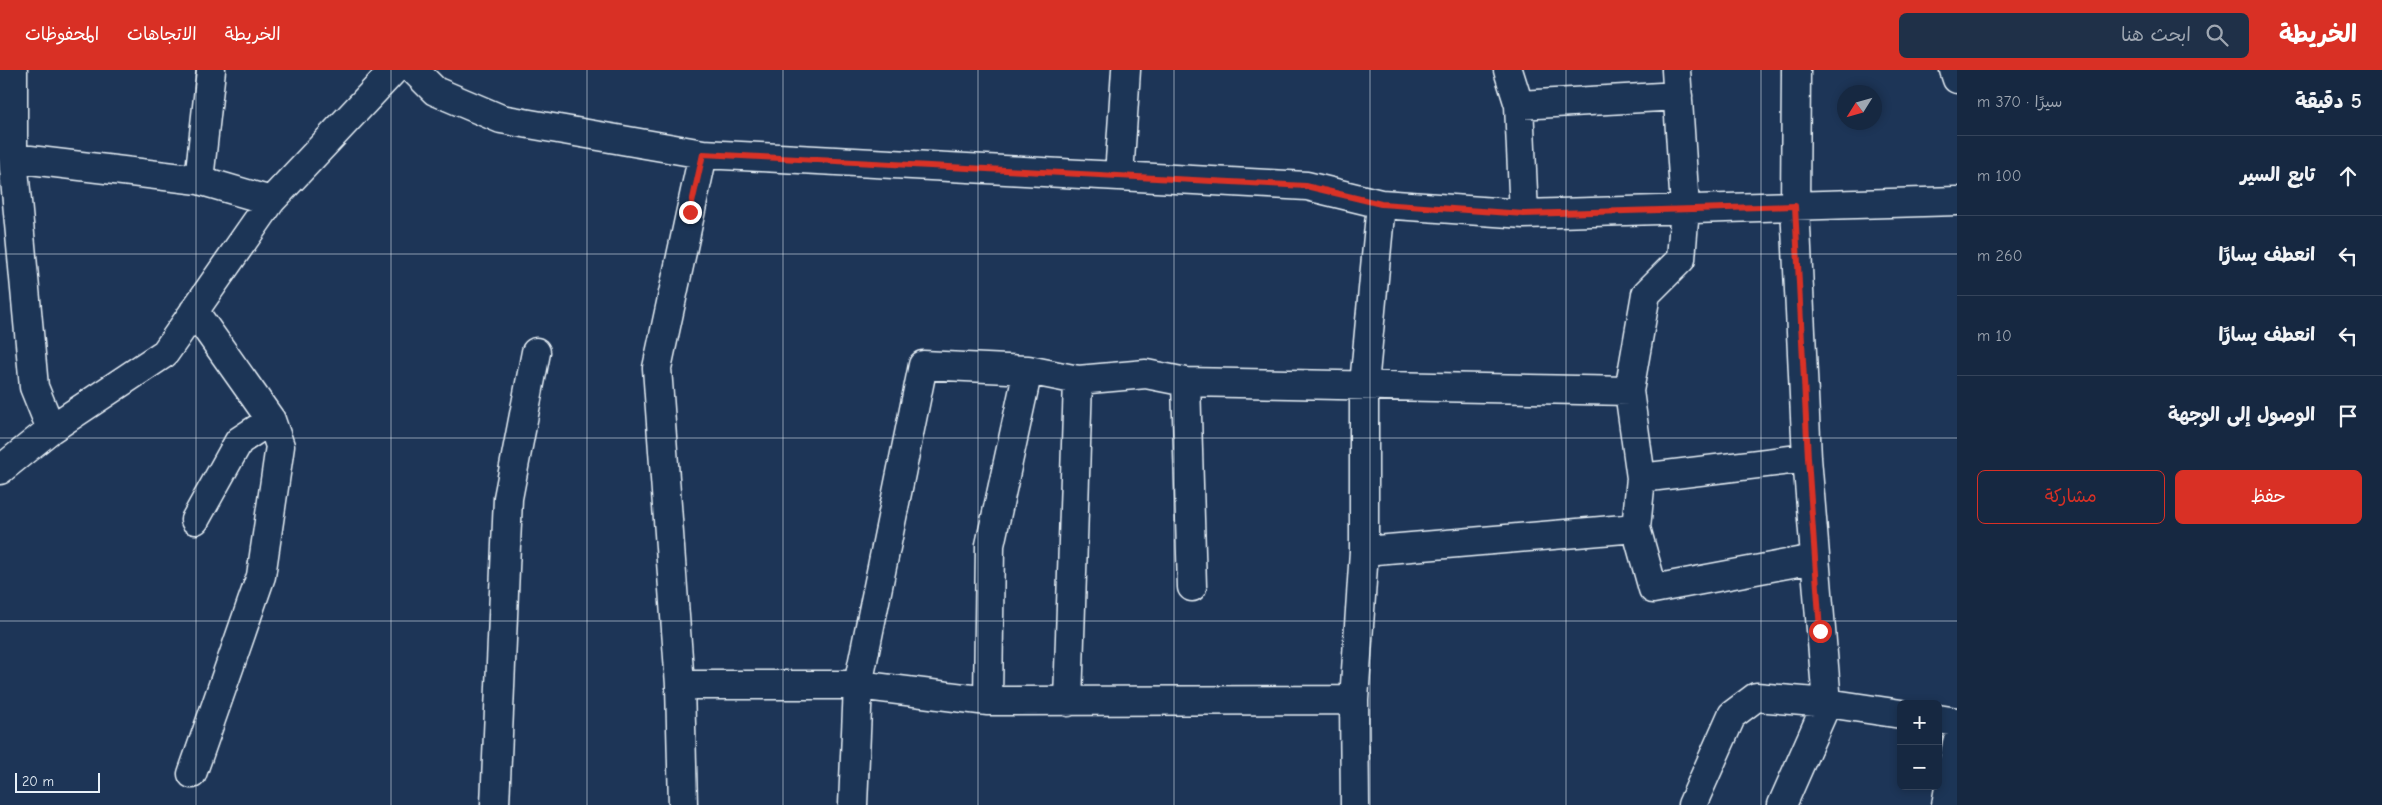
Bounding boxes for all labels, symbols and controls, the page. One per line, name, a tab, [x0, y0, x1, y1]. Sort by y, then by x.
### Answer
search box	[1899, 13, 2249, 58]
text: الخريطة	[2279, 20, 2357, 48]
icon: search	[2203, 21, 2231, 49]
text: المحفوظات	[25, 24, 99, 45]
text: الاتجاهات	[127, 24, 197, 45]
text: الخريطة	[225, 24, 281, 45]
text: ابحث هنا	[2121, 24, 2191, 46]
north arrow	[1837, 85, 1882, 130]
text: 5 دقيقة	[2295, 89, 2362, 113]
text: سيرًا · 370 m	[1977, 93, 2062, 111]
icon: ahead	[2334, 162, 2362, 190]
text: تابع السير	[2241, 164, 2315, 186]
text: 100 m	[1977, 167, 2021, 185]
route end	[679, 201, 702, 224]
icon: left	[2334, 242, 2362, 270]
text: انعطف يسارًا	[2218, 244, 2315, 266]
text: 260 m	[1977, 247, 2022, 265]
icon: left	[2334, 322, 2362, 350]
text: انعطف يسارًا	[2218, 324, 2315, 346]
text: 10 m	[1977, 327, 2012, 345]
icon: arrive	[2334, 402, 2362, 430]
text: الوصول إلى الوجهة	[2168, 404, 2315, 426]
button: مشاركة	[1977, 470, 2165, 524]
button: حفظ	[2175, 470, 2362, 524]
route start	[1809, 620, 1832, 643]
map controls	[1897, 700, 1942, 790]
button: +	[1897, 700, 1942, 745]
button: −	[1897, 745, 1942, 790]
scale bar	[15, 770, 100, 793]
text: 20 m	[22, 773, 54, 790]

